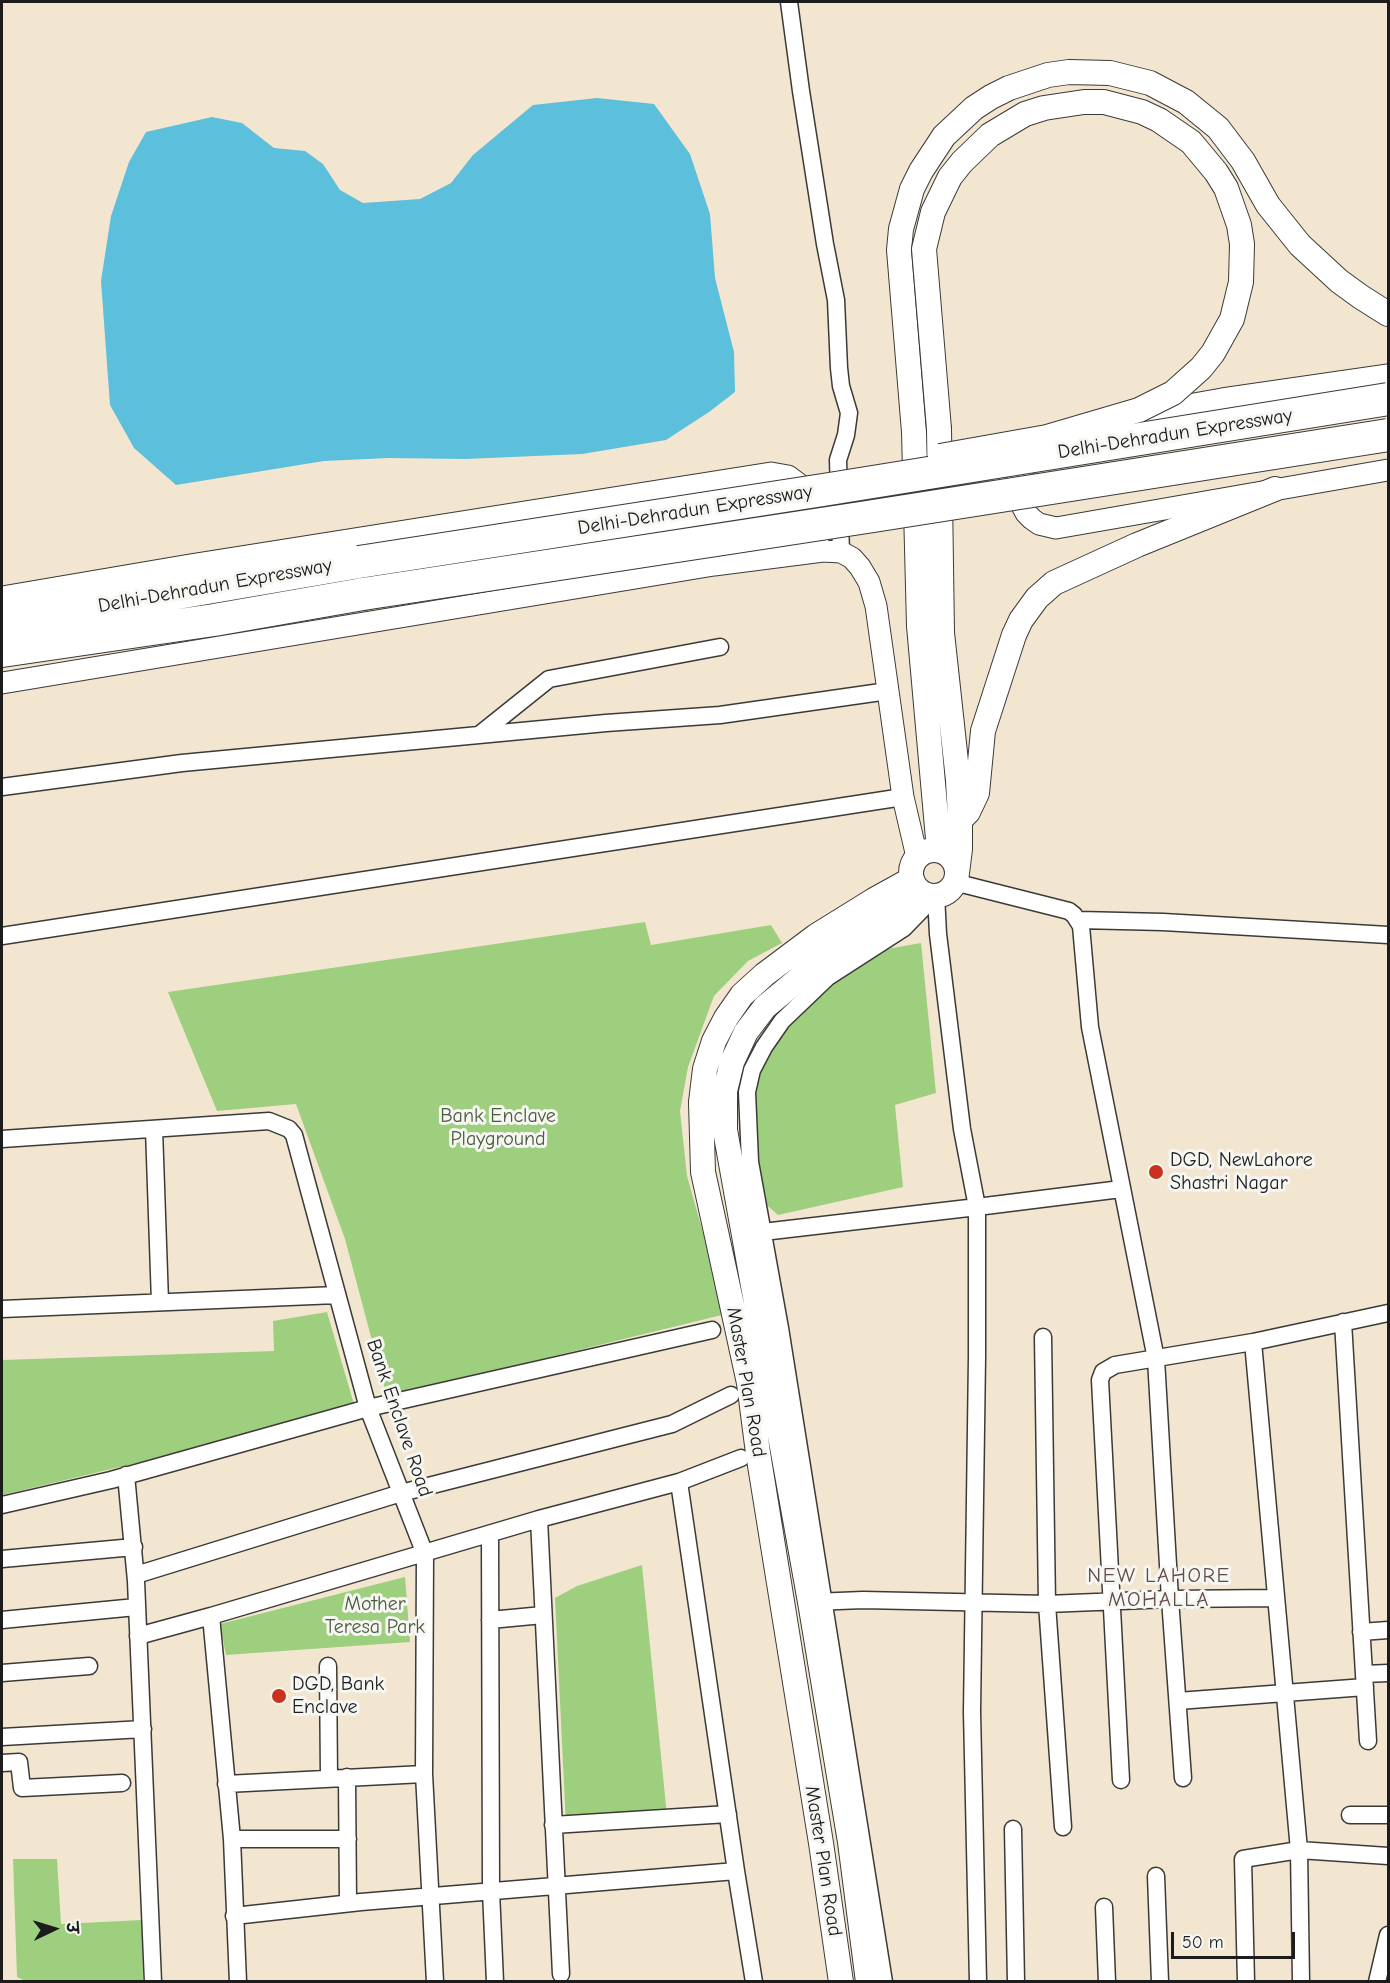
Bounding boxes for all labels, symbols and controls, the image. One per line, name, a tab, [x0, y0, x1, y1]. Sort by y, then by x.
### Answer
street label: Delhi-Dehradun Expressway	[1056, 404, 1294, 464]
street label: Delhi-Dehradun Expressway	[576, 480, 814, 540]
street label: Delhi-Dehradun Expressway	[96, 554, 334, 618]
park label: Bank Enclave Playground	[440, 1104, 556, 1151]
place label: DGD, NewLahore Shastri Nagar	[1170, 1148, 1313, 1195]
marker: DGD, NewLahore Shastri Nagar	[1147, 1163, 1165, 1181]
street label: Master Plan Road	[721, 1305, 771, 1459]
street label: Bank Enclave Road	[361, 1336, 437, 1500]
district label: NEW LAHORE MOHALLA	[1087, 1563, 1231, 1613]
park label: Mother Teresa Park	[325, 1592, 425, 1639]
place label: DGD, Bank Enclave	[292, 1672, 384, 1719]
marker: DGD, Bank Enclave	[270, 1687, 288, 1705]
street label: Master Plan Road	[799, 1784, 847, 1938]
north arrow	[24, 1899, 84, 1959]
scale bar	[1174, 1920, 1298, 1958]
text: उ	[63, 1922, 81, 1934]
text: 50 m	[1182, 1932, 1224, 1953]

